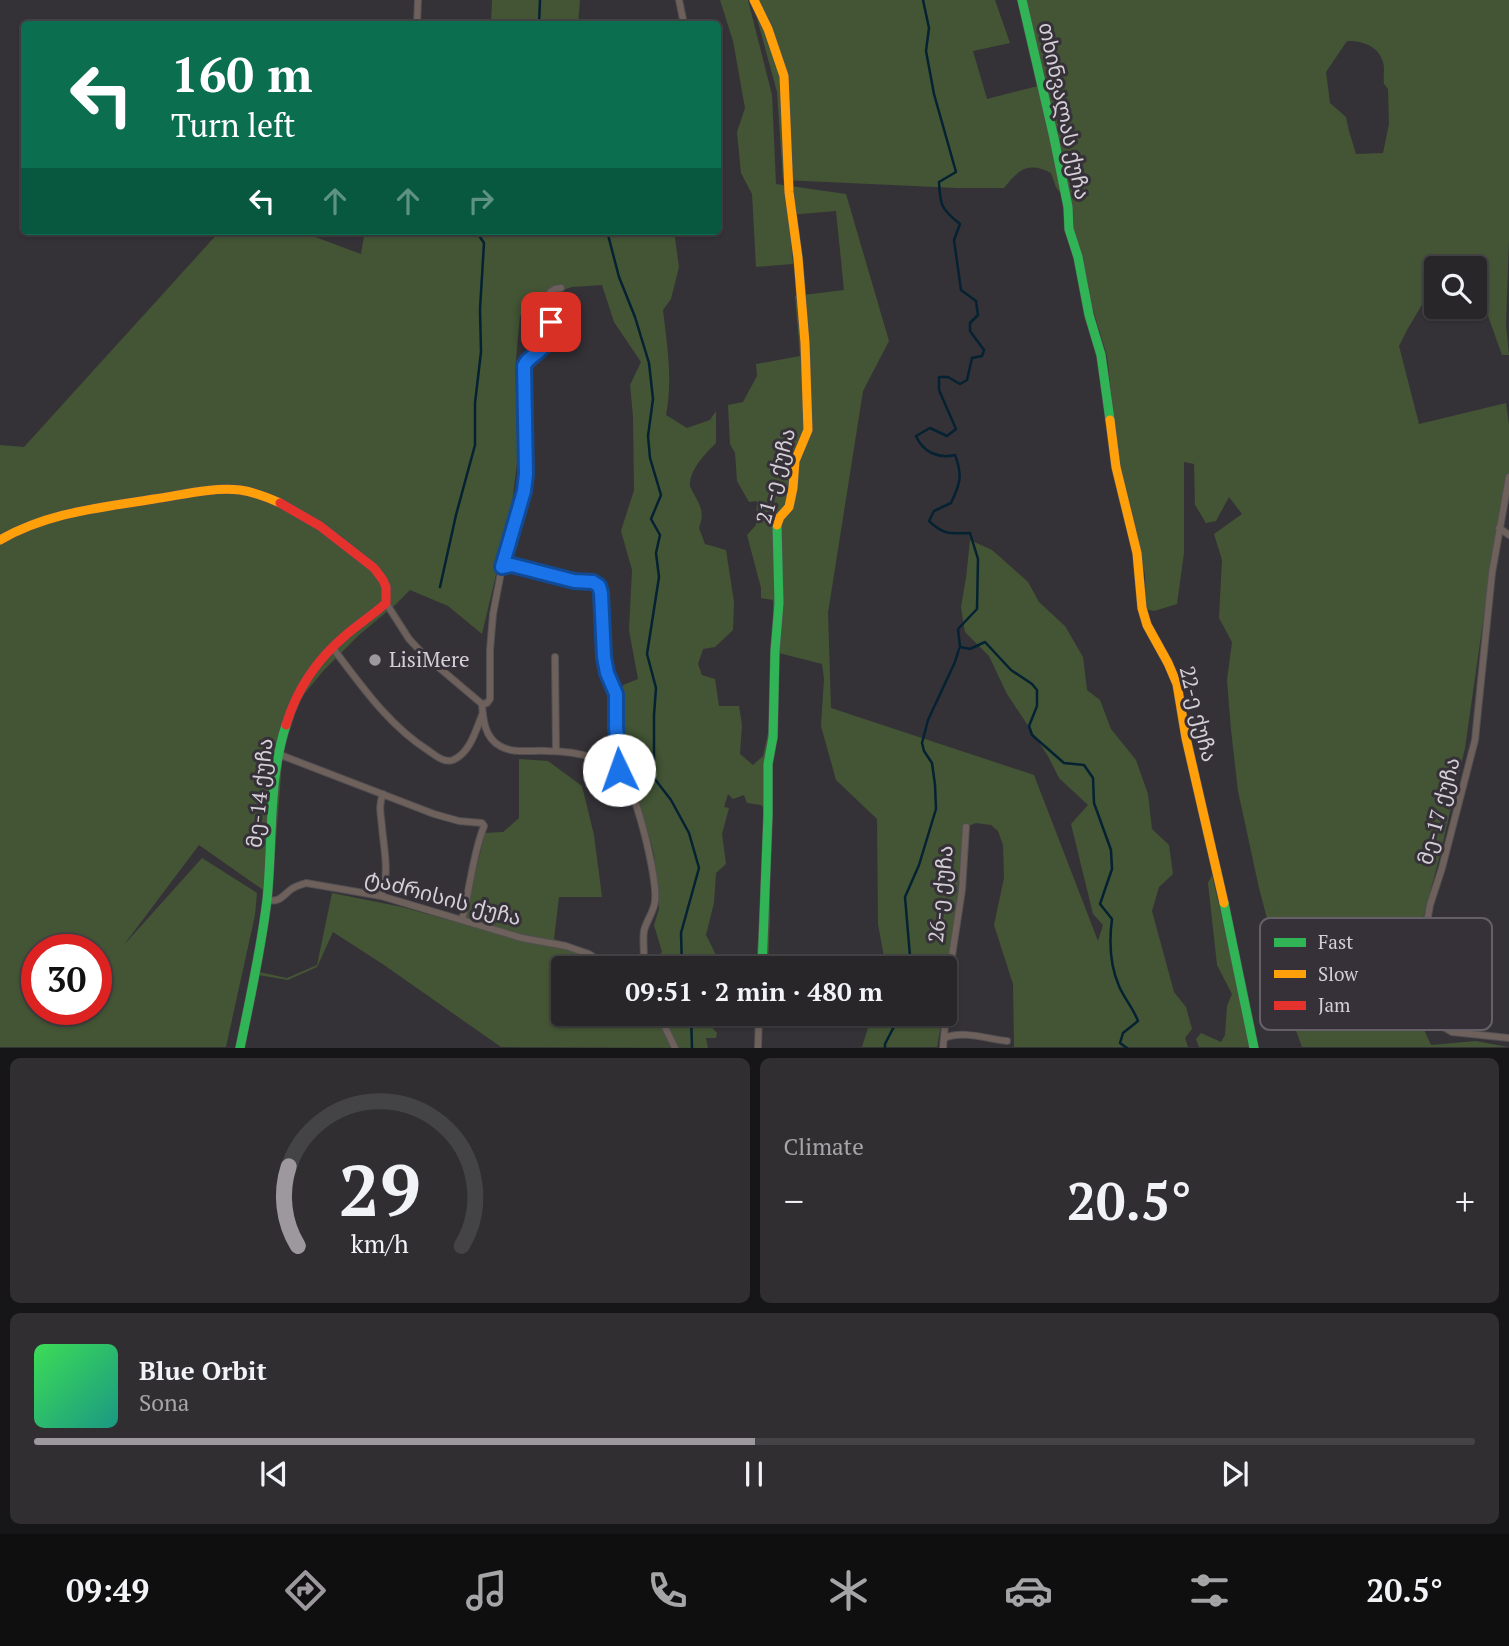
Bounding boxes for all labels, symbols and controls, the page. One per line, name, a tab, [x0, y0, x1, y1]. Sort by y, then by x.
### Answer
street label: თხინვალას ქუჩა	[1033, 20, 1097, 202]
text: 160 m	[171, 41, 313, 106]
icon: left	[56, 49, 147, 140]
text: Turn left	[171, 104, 295, 146]
icon: left	[243, 182, 281, 220]
icon: ahead	[316, 182, 354, 220]
icon: ahead	[389, 182, 427, 220]
icon: right	[462, 182, 500, 220]
map controls	[1424, 256, 1487, 319]
button: search	[1424, 256, 1487, 319]
pin	[521, 292, 581, 352]
icon: arrive	[532, 303, 570, 341]
street label: 21-ე ქუჩა	[749, 425, 801, 527]
place label: LisiMere	[389, 645, 470, 673]
marker: LisiMere	[367, 652, 383, 668]
street label: 22-ე ქუჩა	[1174, 663, 1224, 765]
position arrow	[582, 733, 656, 807]
street label: მე-14 ქუჩა	[239, 737, 279, 849]
street label: მე-17 ქუჩა	[1410, 754, 1466, 868]
street label: 26-ე ქუჩა	[921, 844, 959, 944]
street label: ტაძრისის ქუჩა	[362, 863, 525, 931]
legend	[1260, 918, 1492, 1030]
text: Fast	[1318, 929, 1353, 954]
speed limit sign: 30	[21, 934, 112, 1025]
text: Slow	[1318, 961, 1359, 986]
text: 09:51 · 2 min · 480 m	[625, 974, 883, 1008]
text: Jam	[1318, 992, 1351, 1017]
text: Climate	[784, 1131, 864, 1162]
text: 29	[339, 1141, 421, 1238]
text: 20.5°	[1067, 1166, 1192, 1235]
text: −	[784, 1176, 804, 1226]
text: +	[1455, 1176, 1475, 1226]
text: km/h	[351, 1227, 409, 1260]
text: Blue Orbit	[139, 1353, 267, 1387]
text: Sona	[139, 1387, 189, 1418]
icon: previous	[255, 1455, 293, 1493]
icon: pause	[735, 1455, 773, 1493]
icon: next	[1216, 1455, 1254, 1493]
icon: directions	[281, 1566, 330, 1615]
icon: music	[462, 1566, 511, 1615]
icon: phone	[643, 1566, 692, 1615]
icon: climate	[824, 1566, 873, 1615]
icon: car	[1004, 1566, 1053, 1615]
icon: filters	[1185, 1566, 1234, 1615]
text: 09:49	[66, 1569, 149, 1611]
text: 20.5°	[1366, 1569, 1443, 1611]

